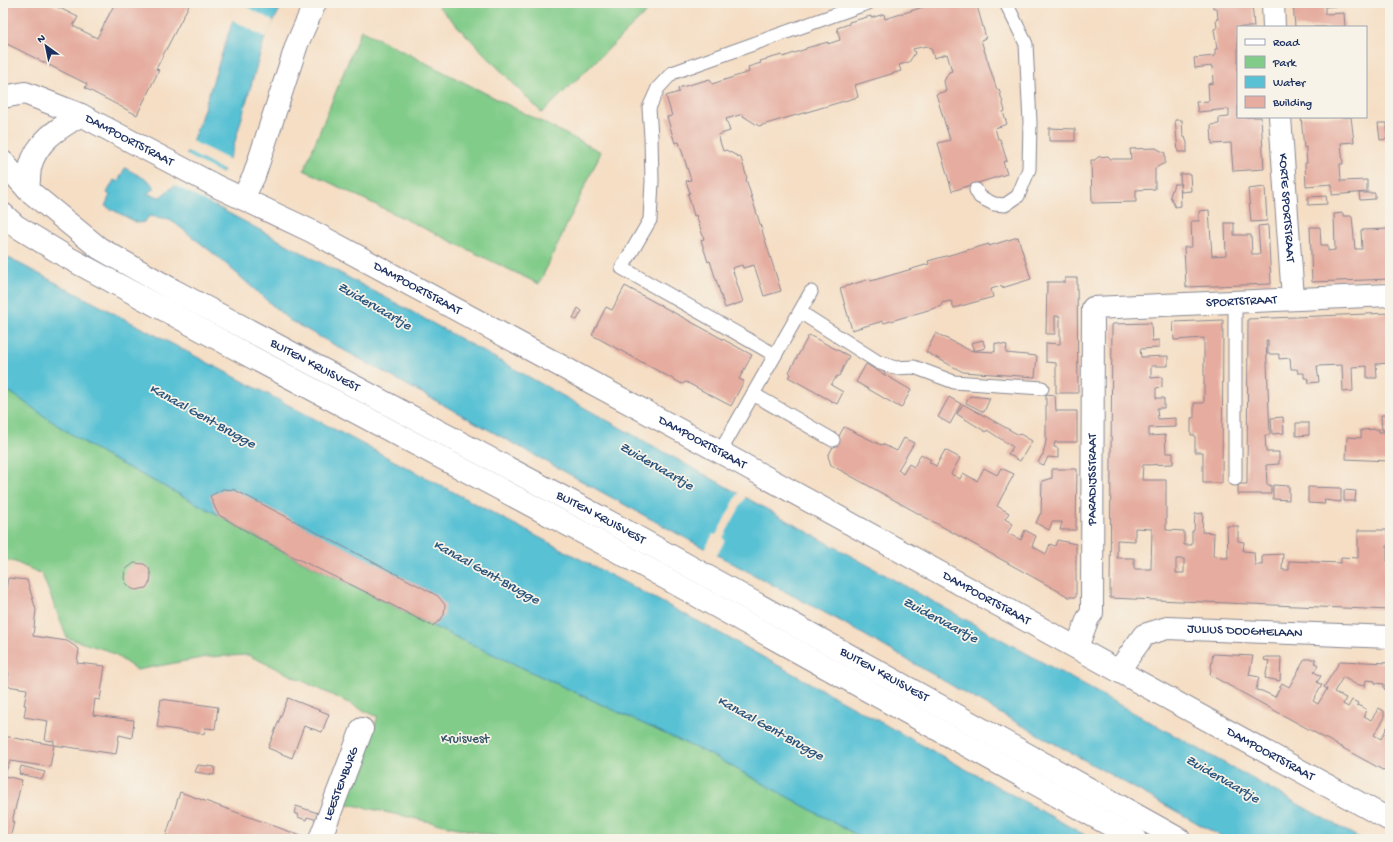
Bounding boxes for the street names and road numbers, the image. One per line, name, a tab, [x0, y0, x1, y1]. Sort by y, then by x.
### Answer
street label: DAMPOORTSTRAAT	[81, 110, 177, 170]
street label: KORTE SPORTSTRAAT	[1275, 153, 1298, 264]
street label: DAMPOORTSTRAAT	[370, 258, 465, 319]
street label: SPORTSTRAAT	[1206, 292, 1278, 311]
street label: BUITEN KRUISVEST	[267, 335, 363, 396]
street label: DAMPOORTSTRAAT	[655, 412, 750, 473]
street label: PARADIJSSTRAAT	[1085, 432, 1100, 526]
street label: BUITEN KRUISVEST	[553, 487, 649, 548]
street label: DAMPOORTSTRAAT	[939, 568, 1034, 629]
street label: JULIUS DOOGHELAAN	[1187, 621, 1303, 641]
street label: BUITEN KRUISVEST	[836, 644, 932, 706]
street label: DAMPOORTSTRAAT	[1223, 724, 1318, 785]
street label: LEESTENBURG	[320, 744, 362, 823]

